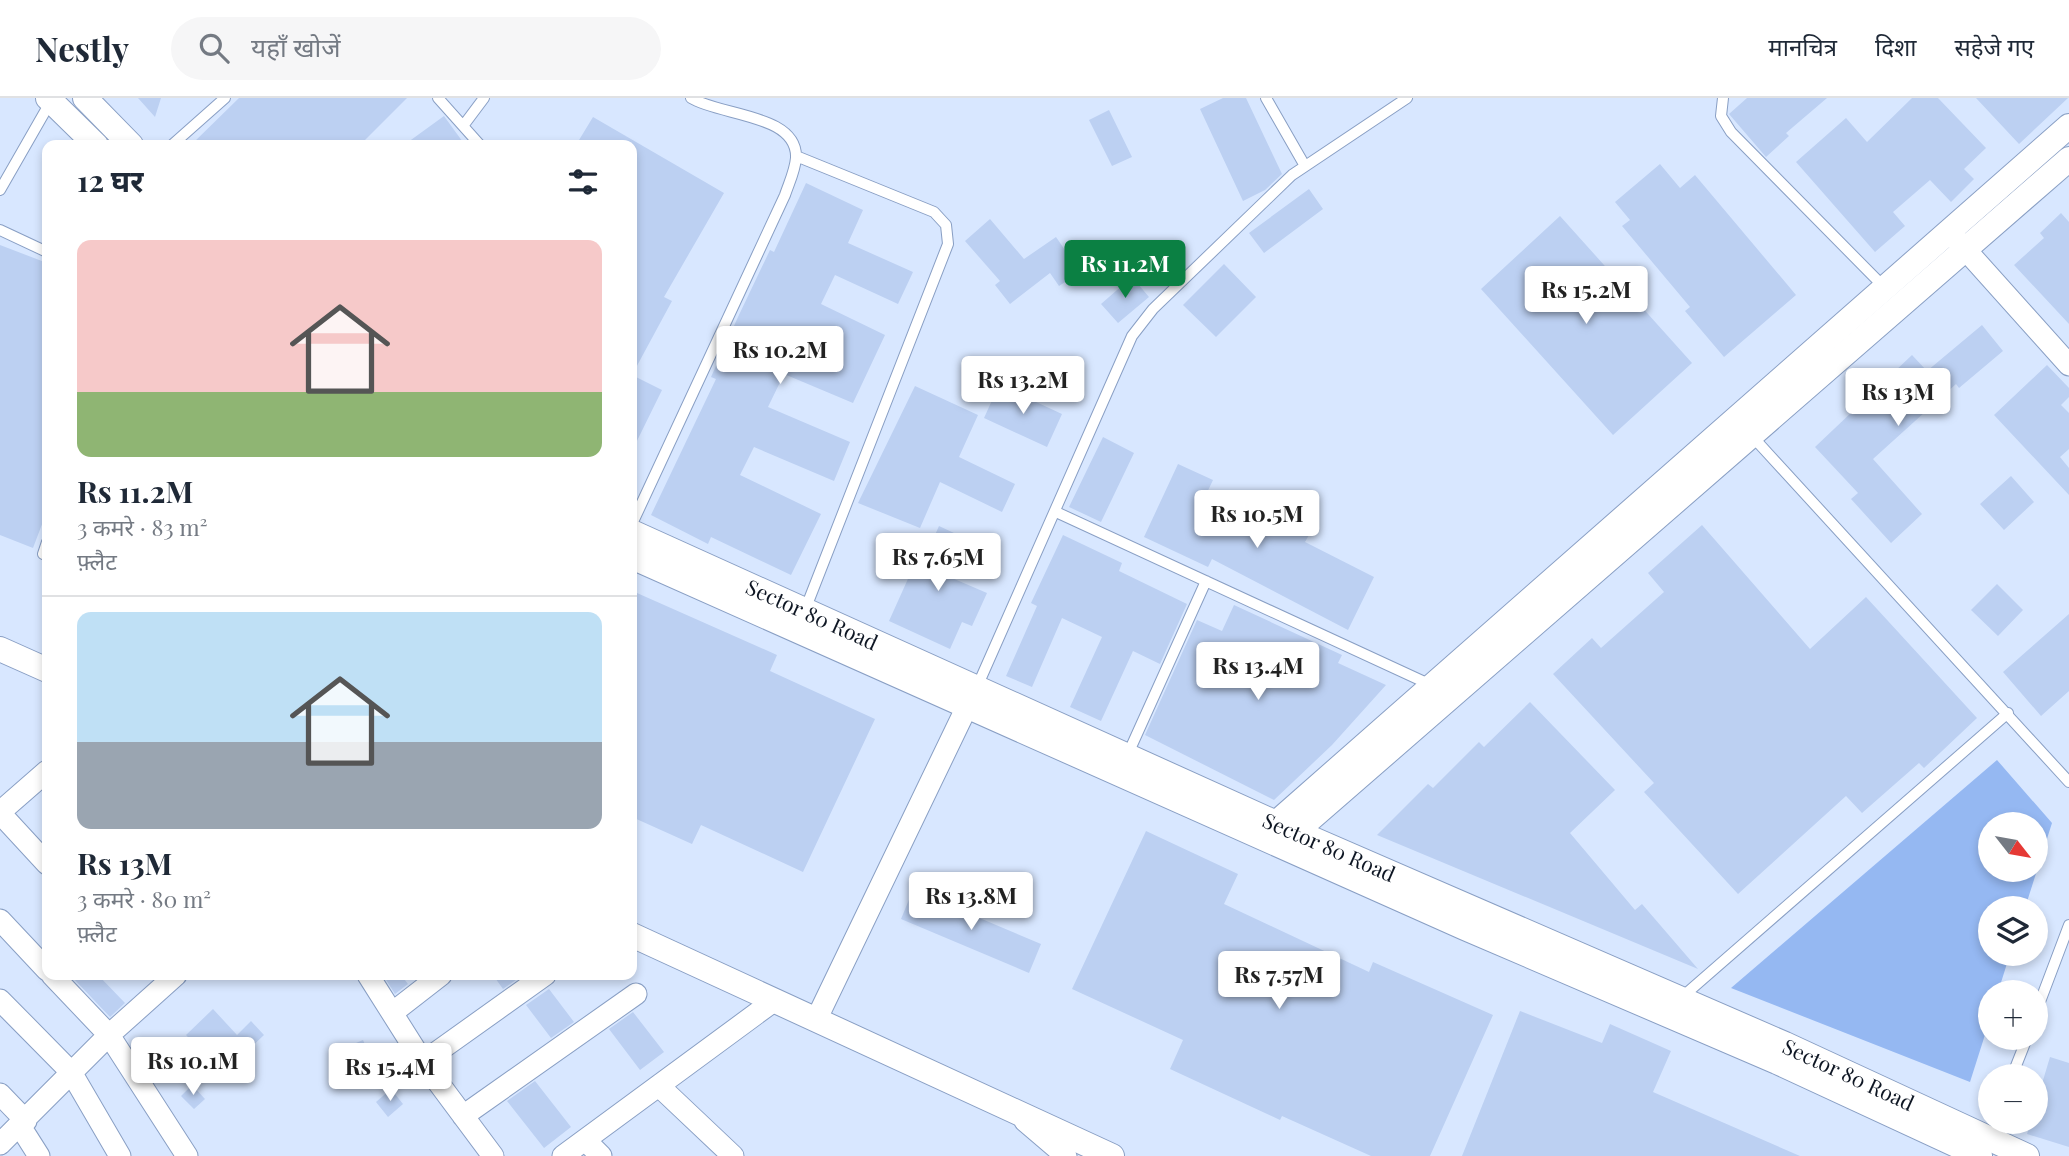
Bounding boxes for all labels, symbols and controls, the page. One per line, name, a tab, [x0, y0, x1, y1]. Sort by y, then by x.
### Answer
search box	[171, 17, 661, 80]
text: Nestly	[35, 26, 129, 70]
icon: search	[195, 29, 233, 67]
text: यहाँ खोजें	[251, 29, 340, 64]
text: मानचित्र	[1768, 30, 1837, 62]
text: दिशा	[1875, 30, 1916, 62]
text: सहेजे गए	[1954, 30, 2034, 62]
text: 12 घर	[77, 160, 144, 200]
icon: filters	[564, 163, 602, 201]
pin: Rs 11.2M	[1053, 240, 1197, 300]
text: Rs 11.2M	[1080, 247, 1170, 278]
pin: Rs 15.2M	[1514, 266, 1658, 326]
text: Rs 15.2M	[1541, 273, 1631, 304]
icon: home	[277, 286, 403, 412]
pin: Rs 10.2M	[708, 327, 852, 386]
text: Rs 10.2M	[732, 333, 828, 364]
pin: Rs 13.2M	[951, 356, 1095, 416]
text: Rs 13.2M	[977, 363, 1069, 394]
pin: Rs 13M	[1841, 368, 1955, 428]
text: Rs 13M	[1861, 375, 1935, 406]
text: Rs 11.2M	[77, 471, 193, 511]
pin: Rs 10.5M	[1185, 490, 1329, 550]
text: Rs 10.5M	[1210, 497, 1304, 528]
text: 3 कमरे · 83 m²	[77, 511, 207, 542]
pin: Rs 7.65M	[866, 533, 1010, 593]
text: Rs 7.65M	[892, 540, 984, 571]
text: फ़्लैट	[77, 545, 117, 576]
street label: Sector 80 Road	[742, 572, 883, 655]
pin: Rs 13.4M	[1186, 642, 1330, 702]
text: Rs 13.4M	[1212, 649, 1304, 680]
icon: home	[277, 658, 403, 784]
street label: Sector 80 Road	[1259, 805, 1400, 887]
north arrow	[1978, 812, 2048, 882]
map controls	[1978, 812, 2048, 1134]
text: Rs 13M	[77, 843, 172, 883]
pin: Rs 13.8M	[899, 872, 1043, 932]
text: Rs 13.8M	[925, 879, 1017, 910]
text: 3 कमरे · 80 m²	[77, 883, 211, 914]
button: layers	[1978, 896, 2048, 966]
text: फ़्लैट	[77, 917, 117, 948]
pin: Rs 7.57M	[1207, 951, 1351, 1011]
text: Rs 7.57M	[1234, 958, 1324, 989]
button: +	[1978, 980, 2048, 1050]
street label: Sector 80 Road	[1779, 1031, 1919, 1116]
pin: Rs 10.1M	[121, 1038, 265, 1097]
text: Rs 10.1M	[147, 1044, 239, 1075]
pin: Rs 15.4M	[318, 1044, 462, 1103]
text: Rs 15.4M	[345, 1050, 435, 1081]
button: −	[1978, 1064, 2048, 1134]

